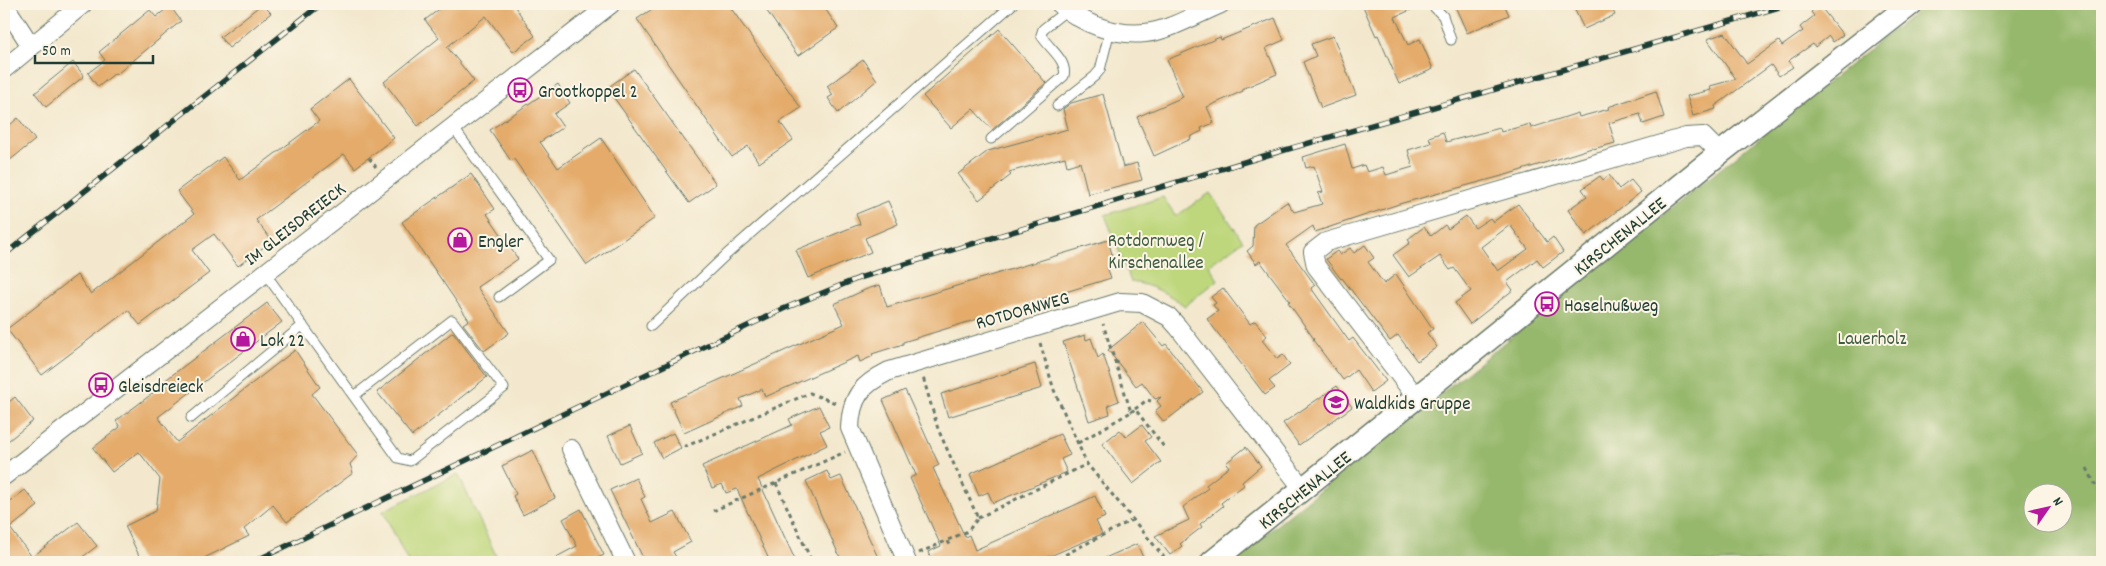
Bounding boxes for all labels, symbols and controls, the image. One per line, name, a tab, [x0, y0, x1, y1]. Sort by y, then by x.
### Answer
scale bar	[35, 32, 152, 64]
text: 50 m	[42, 41, 71, 63]
bus stop icon: Grootkoppel 2	[507, 77, 533, 103]
place label: Grootkoppel 2	[538, 80, 638, 107]
street label: IM GLEISDREIECK	[240, 177, 353, 274]
street label: KIRSCHENALLEE	[1569, 192, 1674, 284]
shop icon: Engler	[447, 227, 473, 253]
park label: Rotdornweg / Kirschenallee	[1108, 229, 1204, 278]
place label: Engler	[478, 230, 524, 257]
street label: ROTDORNWEG	[973, 286, 1073, 339]
bus stop icon: Haselnußweg	[1534, 291, 1560, 317]
place label: Haselnußweg	[1564, 294, 1658, 321]
shop icon: Lok 22	[230, 326, 256, 352]
park label: Lauerholz	[1837, 327, 1907, 354]
place label: Lok 22	[260, 329, 305, 356]
bus stop icon: Gleisdreieck	[88, 372, 114, 398]
place label: Gleisdreieck	[118, 375, 204, 402]
school or university icon: Waldkids Gruppe	[1323, 389, 1349, 415]
place label: Waldkids Gruppe	[1354, 392, 1471, 419]
street label: KIRSCHENALLEE	[1254, 446, 1359, 538]
north arrow	[2024, 484, 2074, 534]
text: N	[2047, 493, 2067, 510]

